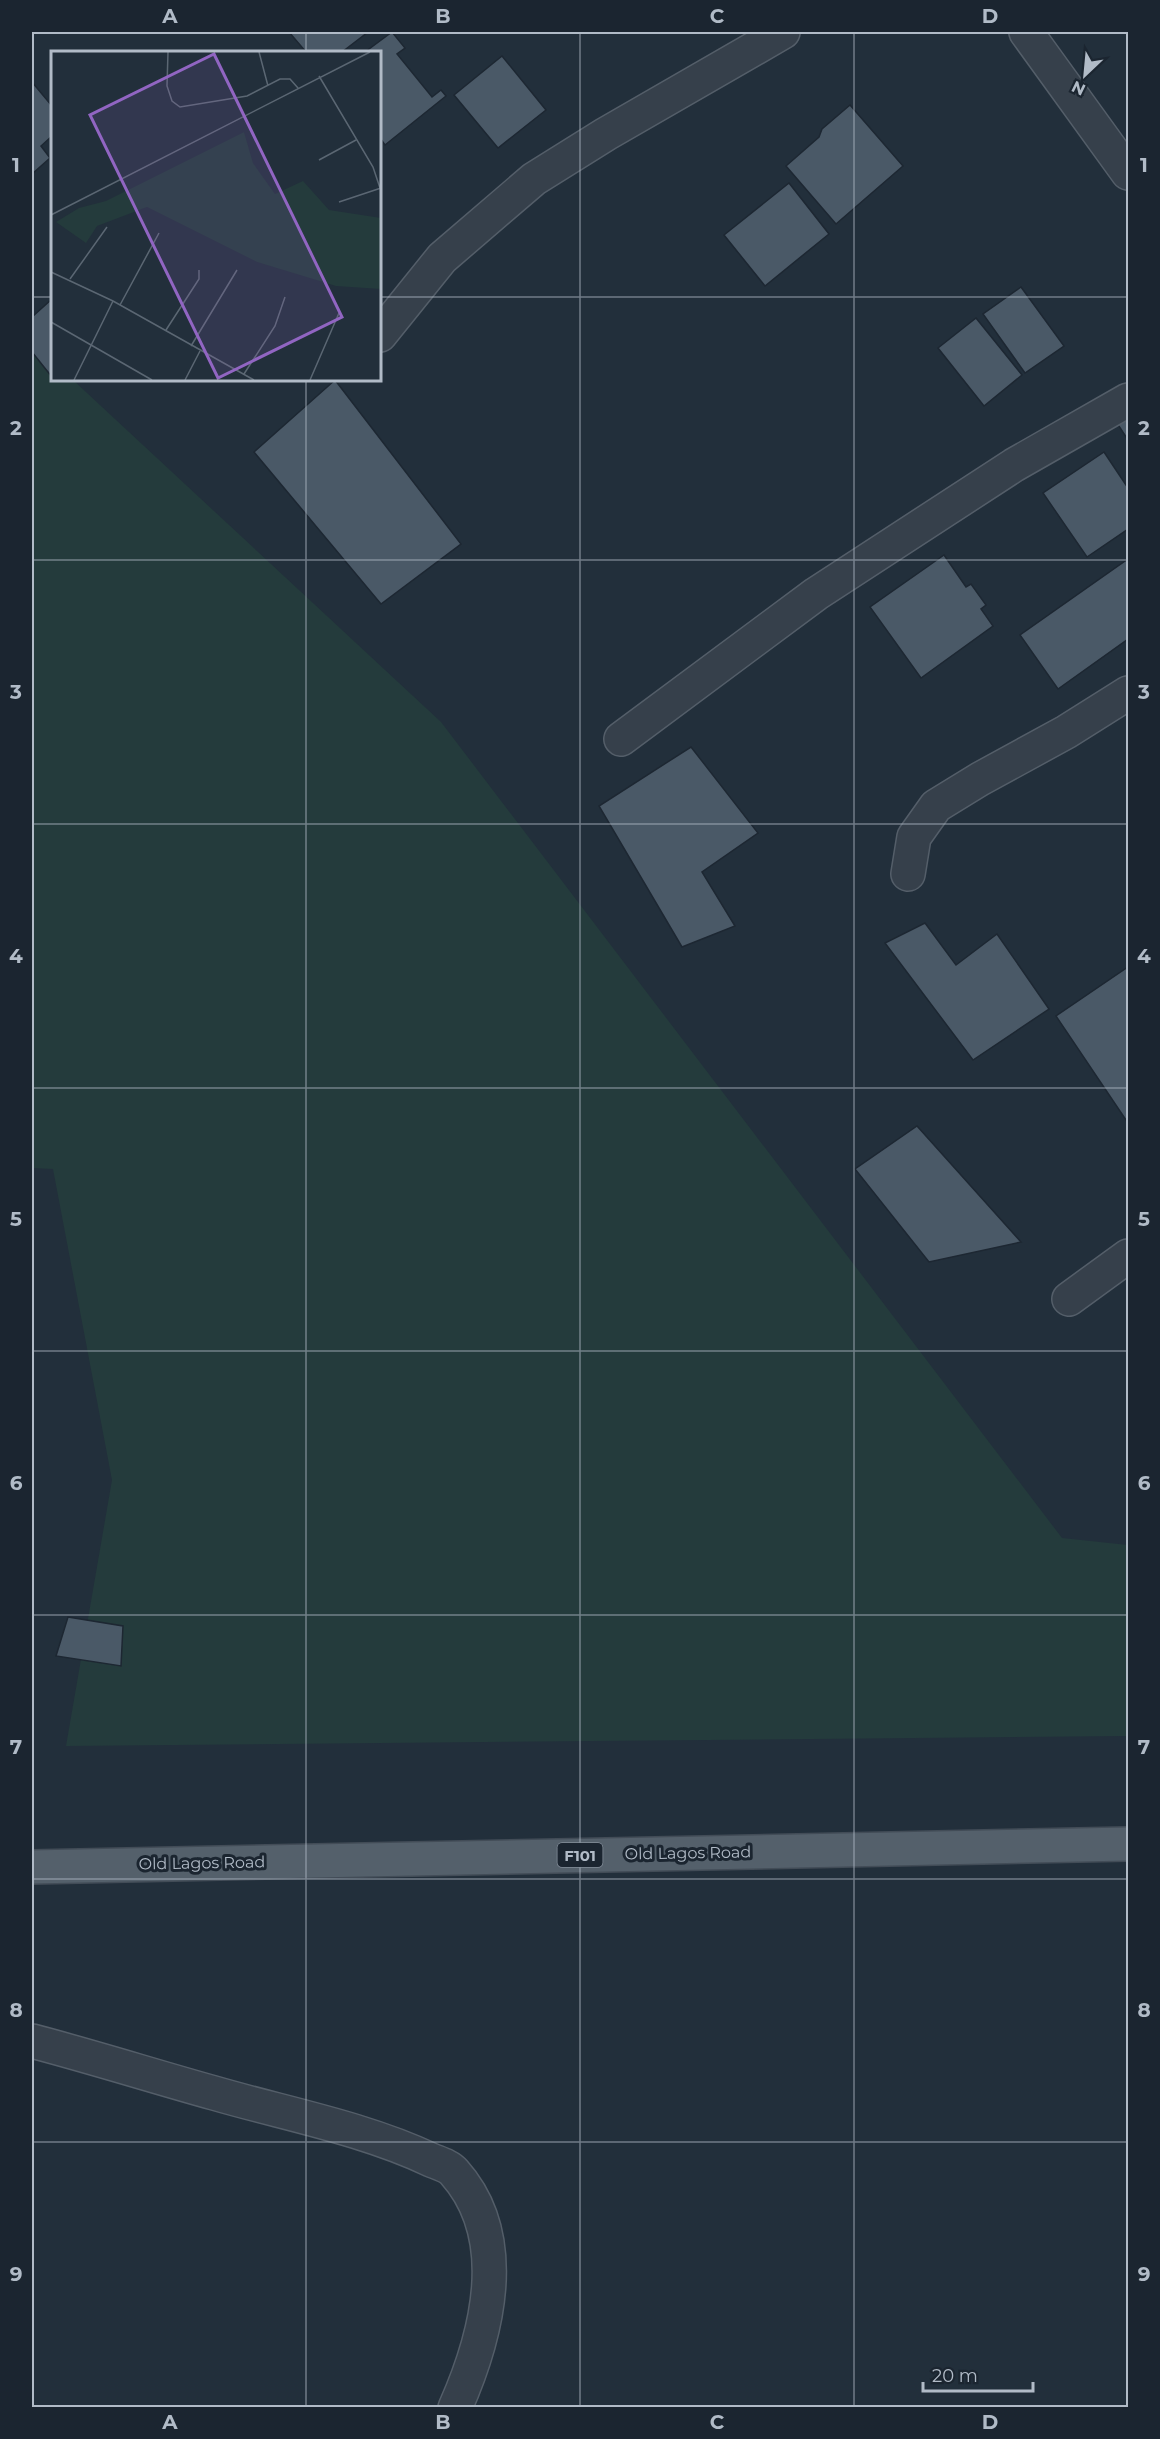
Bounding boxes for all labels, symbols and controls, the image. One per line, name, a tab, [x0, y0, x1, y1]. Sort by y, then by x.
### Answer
text: A	[161, 4, 178, 28]
text: B	[435, 4, 451, 28]
text: C	[710, 4, 725, 28]
text: D	[982, 4, 998, 28]
north arrow	[1055, 45, 1115, 105]
inset map	[51, 51, 381, 381]
text: N	[1069, 77, 1089, 99]
text: 1	[12, 153, 20, 177]
text: 1	[1140, 153, 1148, 177]
text: 2	[10, 416, 22, 440]
text: 2	[1138, 416, 1150, 440]
text: 3	[9, 680, 22, 704]
text: 3	[1137, 680, 1150, 704]
text: 4	[9, 944, 23, 968]
text: 4	[1137, 944, 1151, 968]
text: 5	[10, 1207, 22, 1231]
text: 5	[1138, 1207, 1150, 1231]
text: 6	[10, 1471, 23, 1495]
text: 6	[1138, 1471, 1151, 1495]
text: 7	[10, 1735, 22, 1759]
text: 7	[1138, 1735, 1150, 1759]
street label: Old Lagos Road	[625, 1842, 751, 1864]
road number: F101	[558, 1843, 602, 1867]
street label: Old Lagos Road	[139, 1852, 265, 1874]
text: 8	[9, 1998, 23, 2022]
text: 8	[1137, 1998, 1151, 2022]
text: 9	[10, 2262, 22, 2286]
text: 9	[1138, 2262, 1150, 2286]
scale bar	[923, 2355, 1032, 2393]
text: 20 m	[932, 2365, 978, 2387]
text: A	[161, 2410, 178, 2434]
text: B	[435, 2410, 451, 2434]
text: C	[710, 2410, 725, 2434]
text: D	[982, 2410, 998, 2434]

